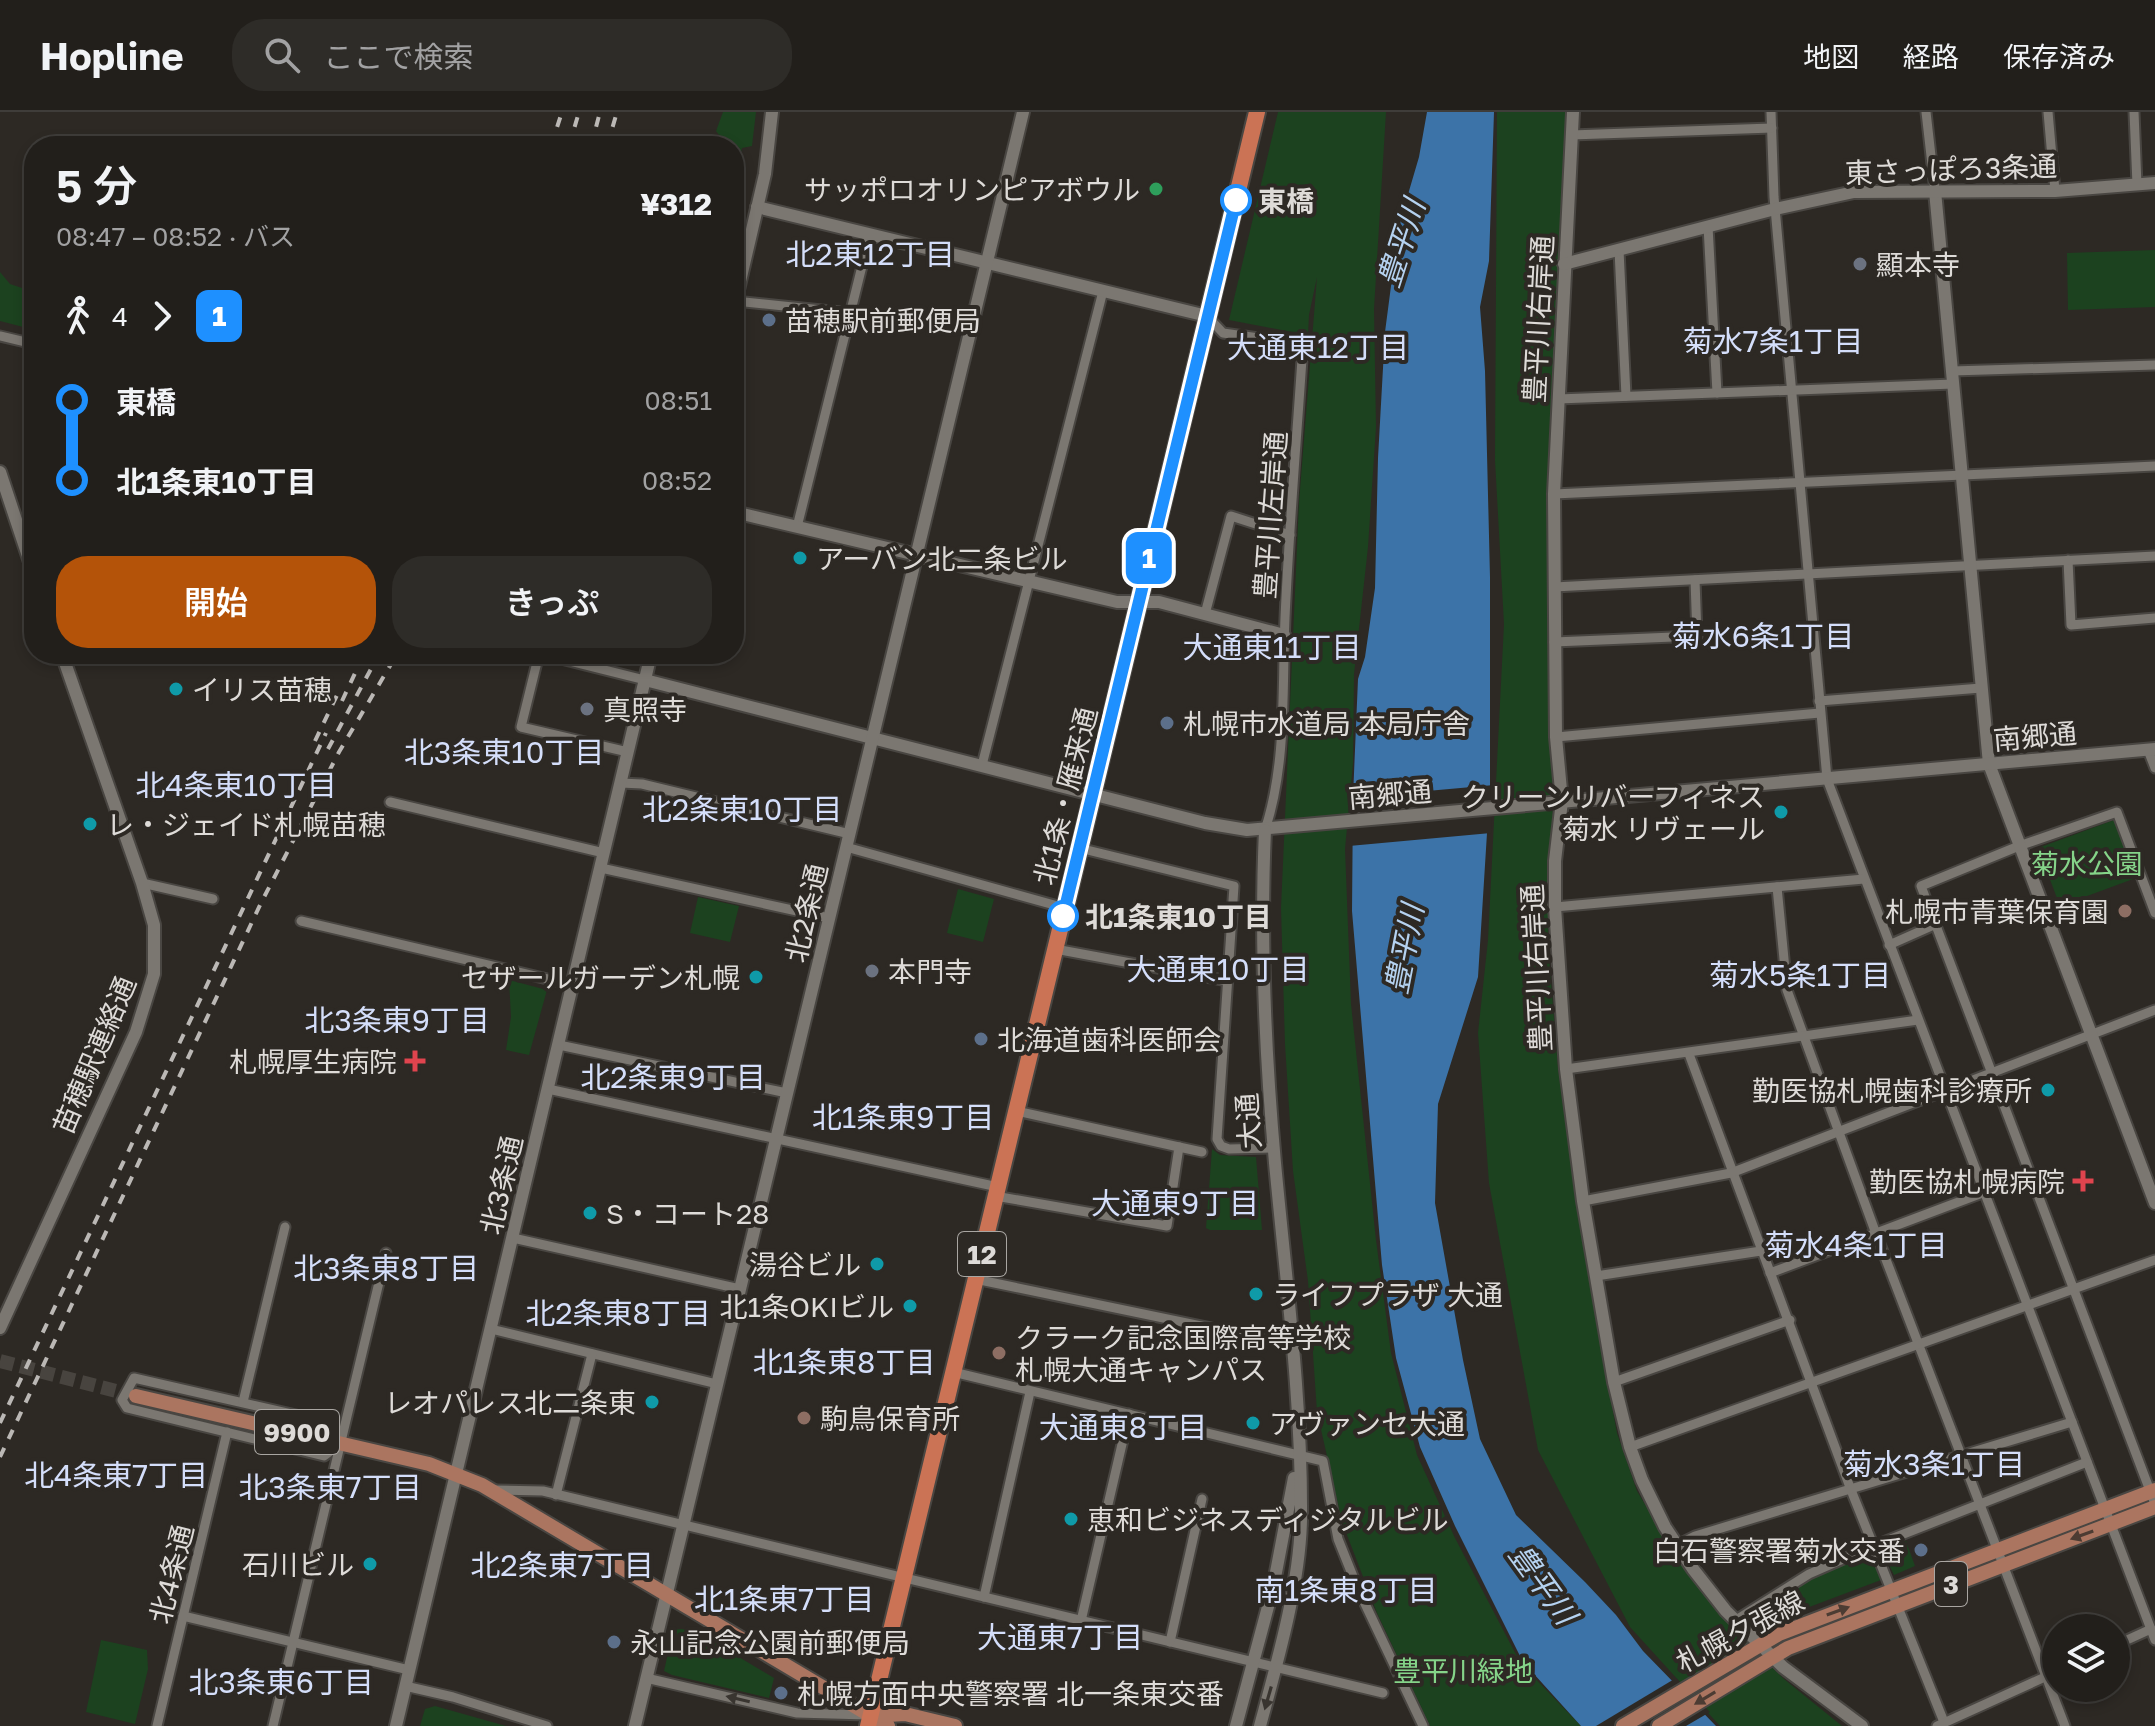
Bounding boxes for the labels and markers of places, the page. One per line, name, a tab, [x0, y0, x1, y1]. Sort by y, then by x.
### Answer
place label: サッポロオリンピアボウル	[804, 173, 1140, 206]
marker: サッポロオリンピアボウル	[1147, 180, 1165, 198]
place label: 東橋	[1258, 184, 1314, 217]
marker: 東橋	[1221, 185, 1251, 215]
place label: 顯本寺	[1876, 248, 1960, 281]
marker: 顯本寺	[1851, 255, 1869, 273]
place label: 苗穂駅前郵便局	[785, 304, 981, 337]
marker: 苗穂駅前郵便局	[760, 311, 778, 329]
place label: アーバン北二条ビル	[816, 542, 1067, 575]
marker: アーバン北二条ビル	[791, 549, 809, 567]
place label: イリス苗穂	[192, 673, 332, 706]
marker: イリス苗穂	[167, 680, 185, 698]
place label: 真照寺	[603, 693, 687, 726]
marker: 真照寺	[578, 700, 596, 718]
place label: 札幌市水道局 本局庁舎	[1183, 707, 1470, 740]
marker: 札幌市水道局 本局庁舎	[1158, 714, 1176, 732]
place label: クリーンリバーフィネス 菊水 リヴェール	[1461, 780, 1765, 845]
marker: クリーンリバーフィネス 菊水 リヴェール	[1772, 803, 1790, 821]
place label: レ・ジェイド札幌苗穂	[106, 808, 386, 841]
marker: レ・ジェイド札幌苗穂	[81, 815, 99, 833]
place label: 札幌市青葉保育園	[1885, 895, 2109, 928]
place label: 北1条東10丁目	[1085, 900, 1272, 933]
marker: 北1条東10丁目	[1048, 901, 1078, 931]
marker: 札幌市青葉保育園	[2116, 902, 2134, 920]
place label: 本門寺	[888, 955, 972, 988]
place label: セザールガーデン札幌	[461, 961, 740, 994]
marker: 本門寺	[863, 962, 881, 980]
marker: セザールガーデン札幌	[747, 968, 765, 986]
place label: 北海道歯科医師会	[997, 1023, 1221, 1056]
marker: 北海道歯科医師会	[972, 1030, 990, 1048]
place label: 札幌厚生病院	[229, 1045, 397, 1078]
marker: 札幌厚生病院	[404, 1050, 426, 1072]
place label: 勤医協札幌歯科診療所	[1752, 1074, 2032, 1107]
marker: 勤医協札幌歯科診療所	[2039, 1081, 2057, 1099]
place label: 勤医協札幌病院	[1869, 1165, 2065, 1198]
marker: 勤医協札幌病院	[2072, 1170, 2094, 1192]
place label: S・コート28	[606, 1197, 769, 1230]
marker: S・コート28	[581, 1204, 599, 1222]
place label: 湯谷ビル	[749, 1248, 861, 1281]
marker: 湯谷ビル	[868, 1255, 886, 1273]
place label: ライフプラザ 大通	[1272, 1278, 1503, 1311]
marker: ライフプラザ 大通	[1247, 1285, 1265, 1303]
place label: 北1条OKIビル	[720, 1290, 894, 1323]
marker: 北1条OKIビル	[901, 1297, 919, 1315]
place label: クラーク記念国際高等学校 札幌大通キャンパス	[1015, 1321, 1351, 1386]
marker: クラーク記念国際高等学校 札幌大通キャンパス	[990, 1344, 1008, 1362]
place label: レオパレス北二条東	[384, 1386, 636, 1419]
marker: レオパレス北二条東	[643, 1393, 661, 1411]
place label: 駒鳥保育所	[820, 1402, 960, 1435]
place label: アヴァンセ大通	[1269, 1407, 1465, 1440]
marker: 駒鳥保育所	[795, 1409, 813, 1427]
marker: アヴァンセ大通	[1244, 1414, 1262, 1432]
place label: 恵和ビジネスディジタルビル	[1087, 1503, 1448, 1536]
marker: 恵和ビジネスディジタルビル	[1062, 1510, 1080, 1528]
place label: 白石警察署菊水交番	[1653, 1534, 1905, 1567]
marker: 白石警察署菊水交番	[1912, 1541, 1930, 1559]
place label: 石川ビル	[242, 1548, 354, 1581]
marker: 石川ビル	[361, 1555, 379, 1573]
place label: 永山記念公園前郵便局	[630, 1626, 910, 1659]
marker: 永山記念公園前郵便局	[605, 1633, 623, 1651]
place label: 札幌方面中央警察署 北一条東交番	[797, 1677, 1224, 1710]
marker: 札幌方面中央警察署 北一条東交番	[772, 1684, 790, 1702]

